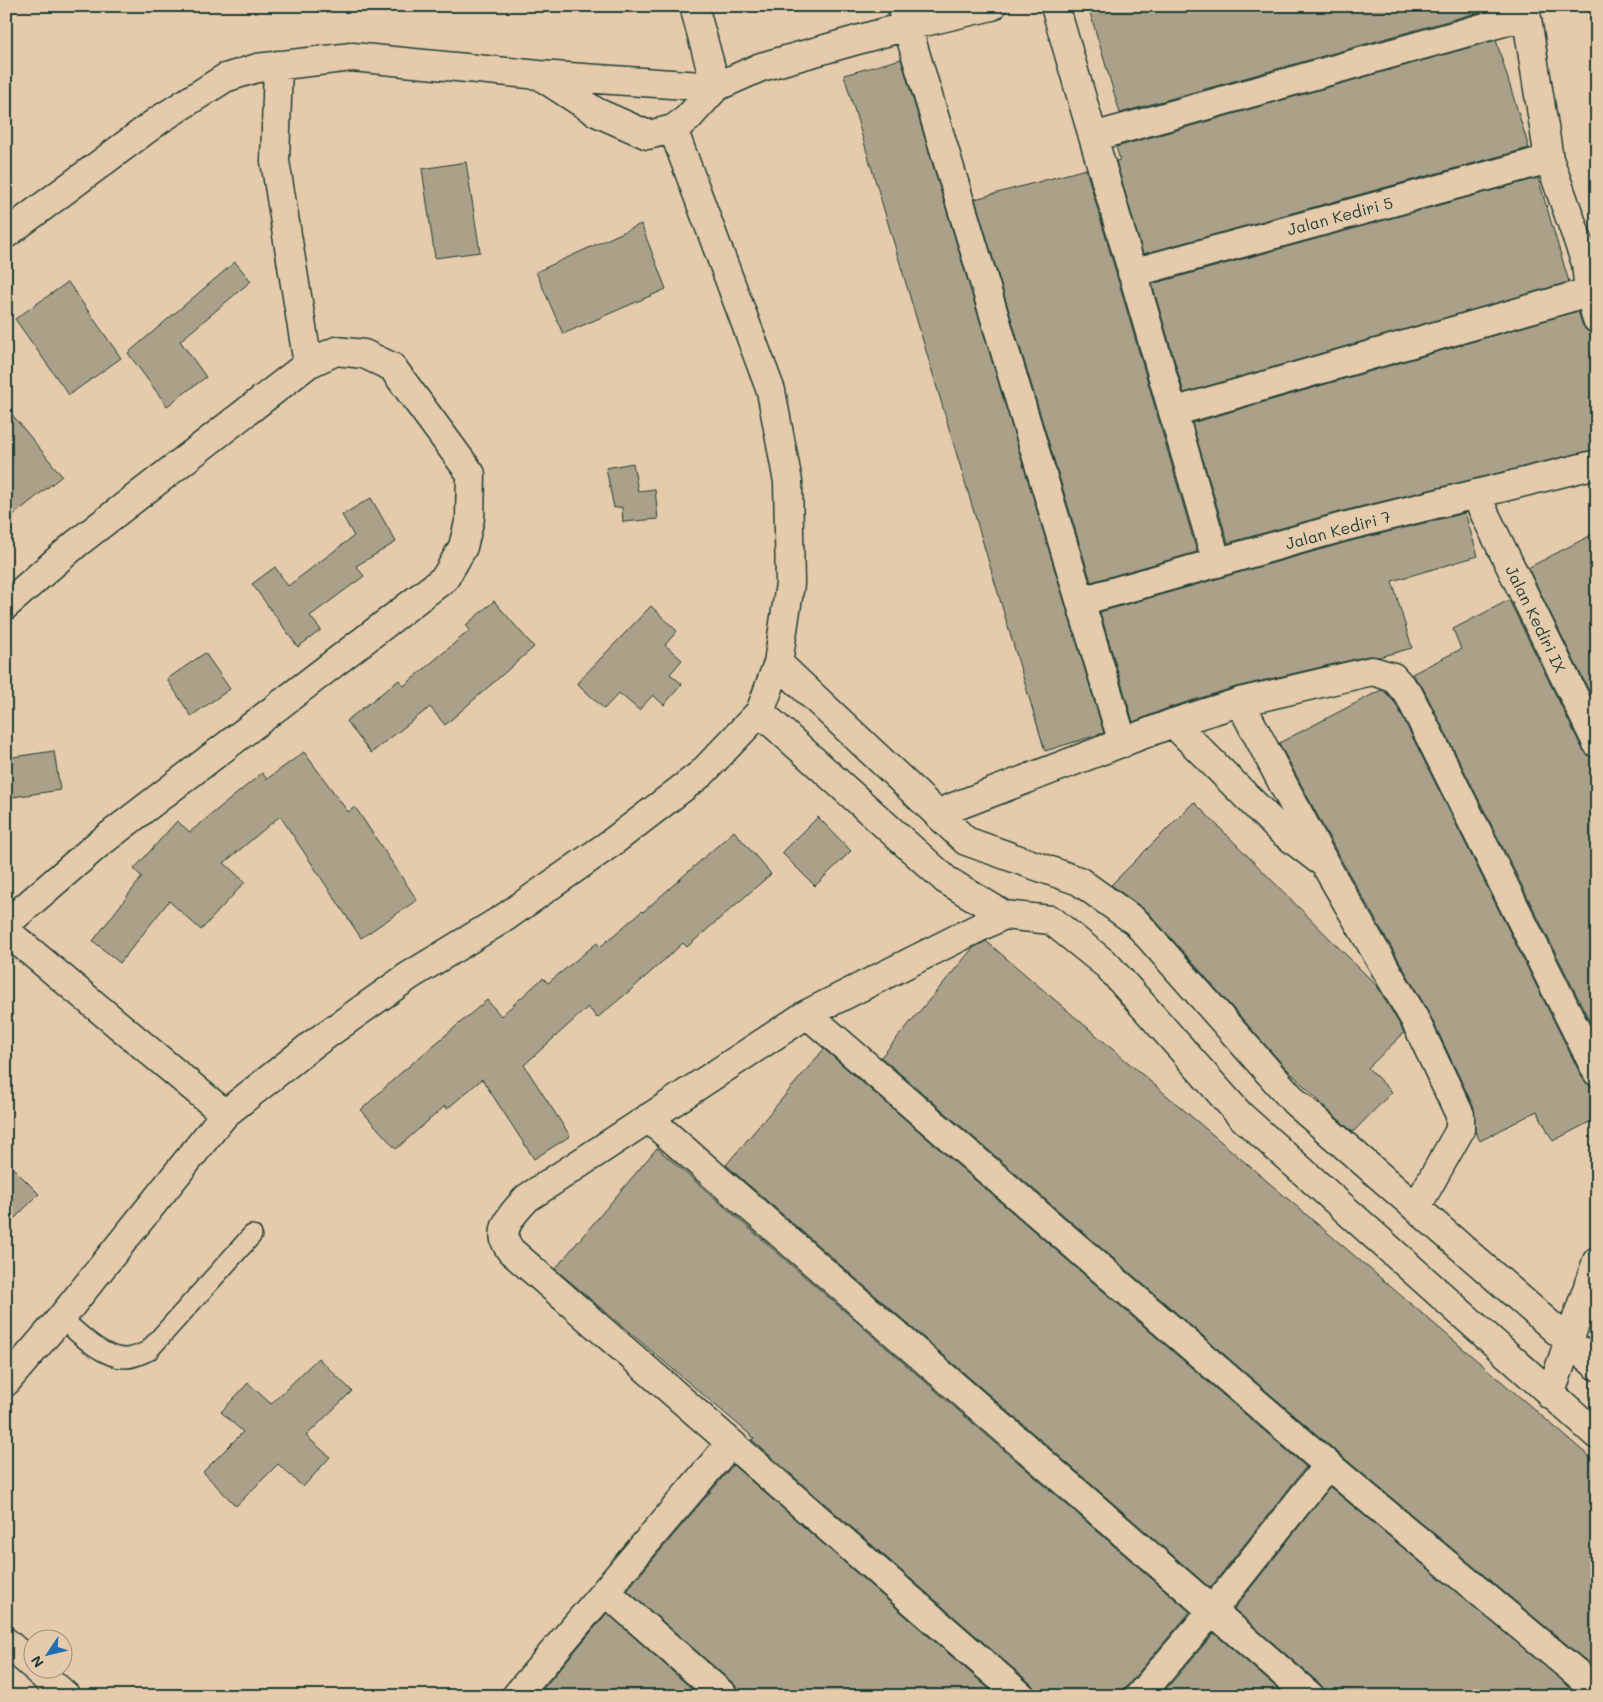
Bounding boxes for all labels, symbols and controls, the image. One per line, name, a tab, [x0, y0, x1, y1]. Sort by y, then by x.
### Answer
street label: Jalan Kediri 5	[1285, 191, 1395, 240]
street label: Jalan Kediri 7	[1283, 505, 1393, 554]
street label: Jalan Kediri IX	[1501, 562, 1572, 676]
north arrow	[22, 1630, 72, 1680]
text: N	[26, 1652, 48, 1672]

